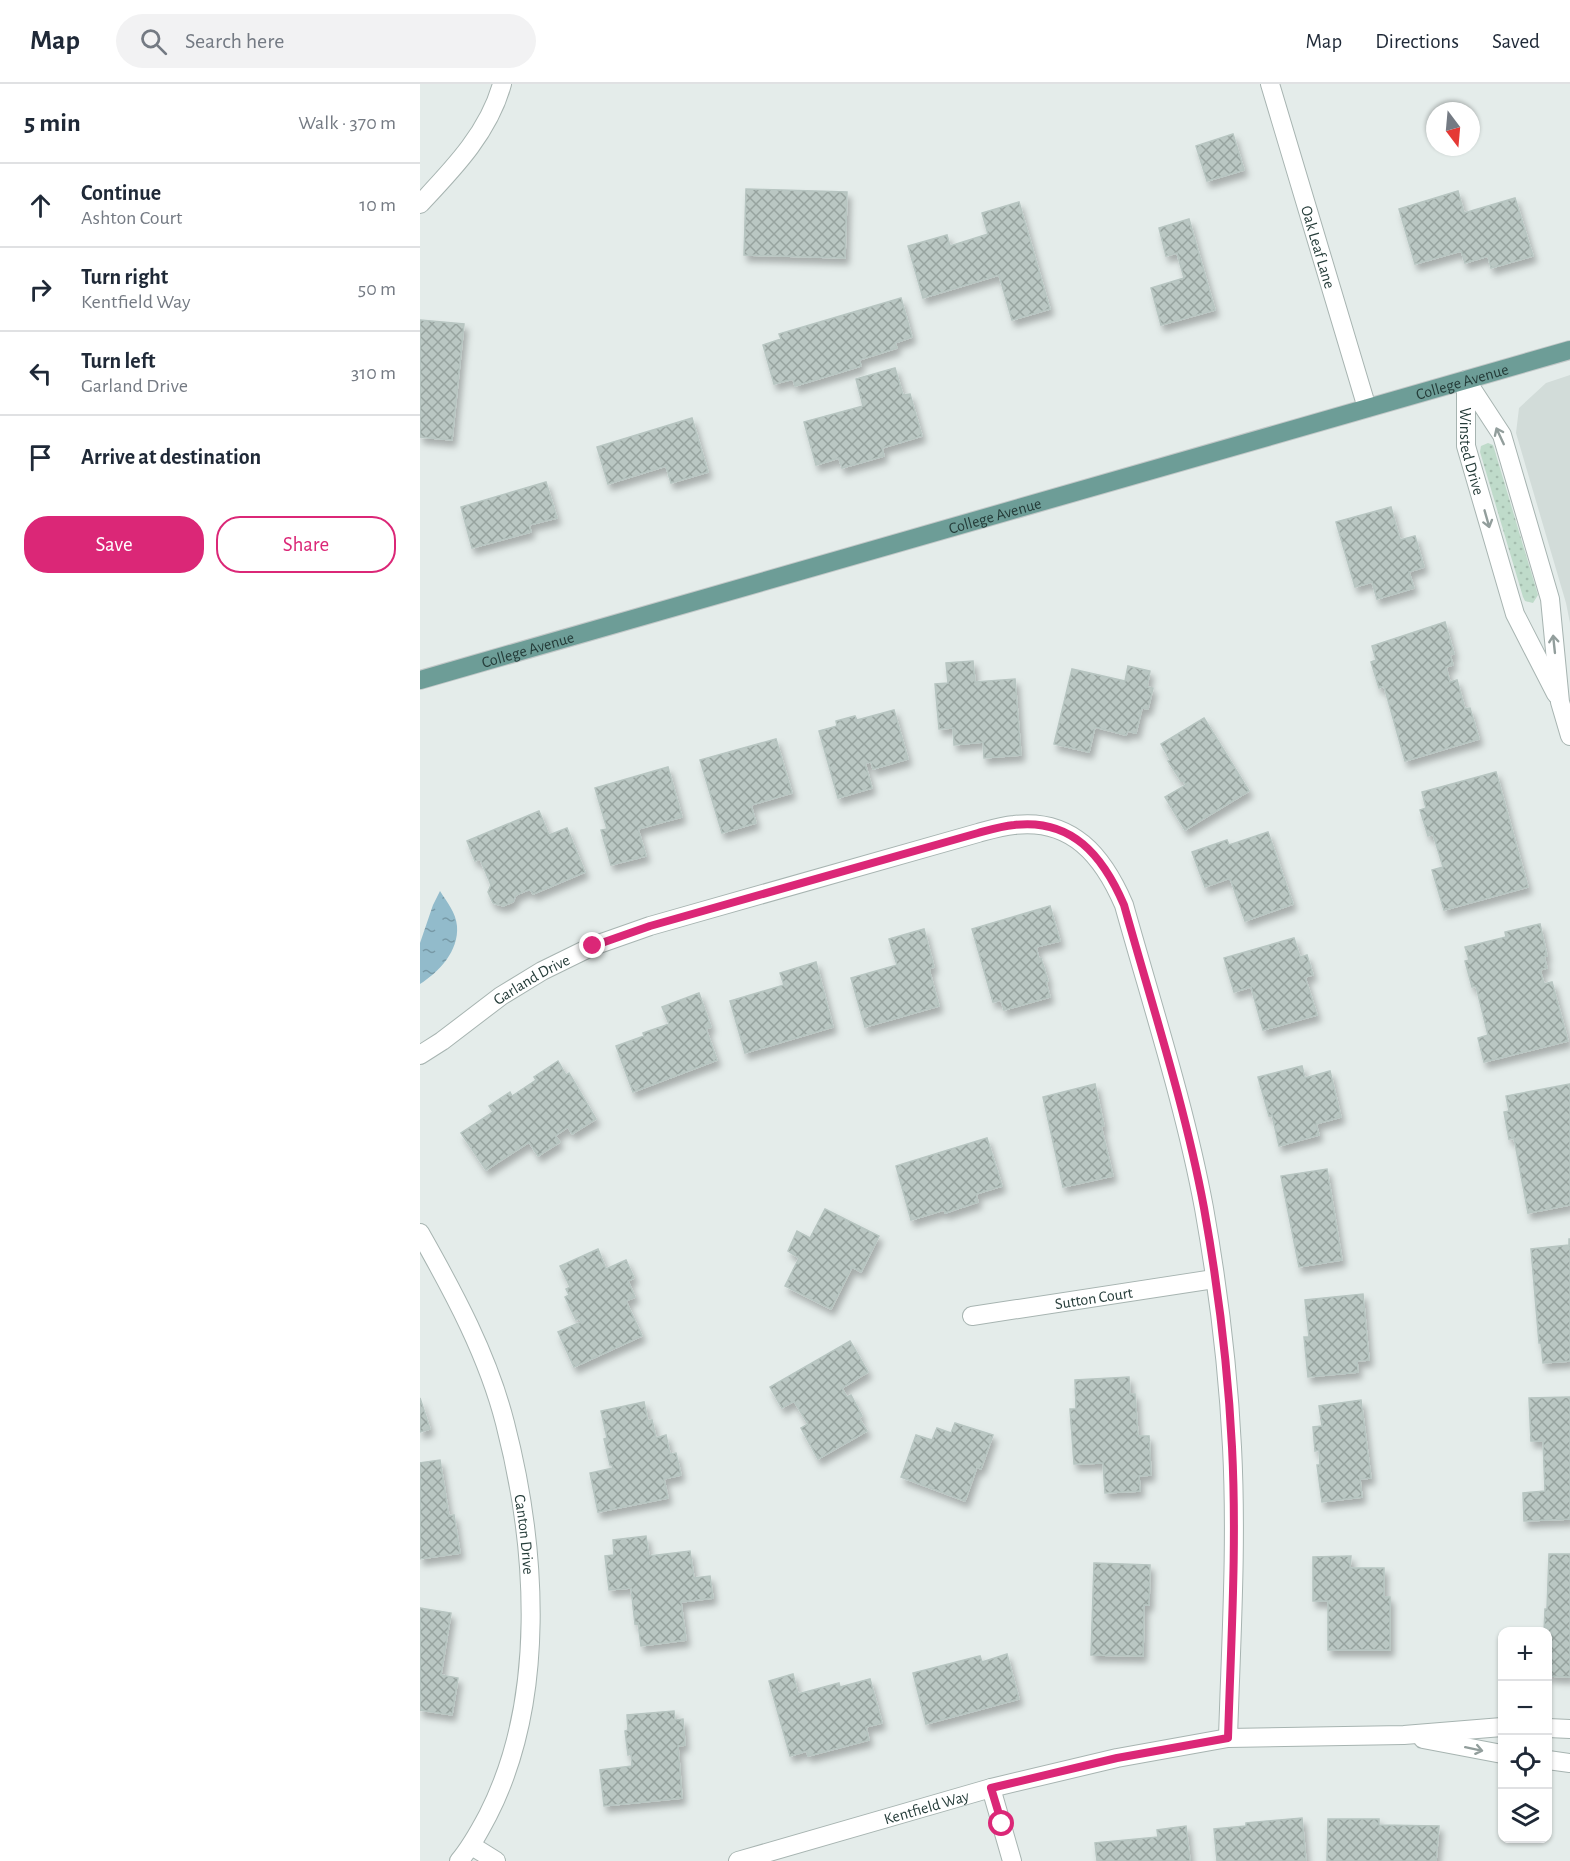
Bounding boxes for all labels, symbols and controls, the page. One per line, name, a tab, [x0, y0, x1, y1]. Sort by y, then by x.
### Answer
search box	[116, 14, 536, 68]
icon: search	[137, 25, 170, 58]
text: Map	[30, 27, 80, 55]
text: Search here	[185, 30, 284, 52]
text: Map	[1306, 31, 1342, 52]
text: Directions	[1375, 31, 1459, 52]
text: Saved	[1492, 31, 1540, 52]
north arrow	[1426, 102, 1480, 156]
text: 5 min	[24, 110, 81, 136]
text: Walk · 370 m	[298, 113, 396, 133]
text: Continue	[81, 182, 161, 204]
icon: ahead	[24, 189, 57, 222]
text: 10 m	[359, 195, 396, 215]
street label: Oak Leaf Lane	[1298, 204, 1338, 290]
text: Ashton Court	[81, 208, 182, 228]
text: Turn right	[81, 266, 168, 288]
icon: right	[24, 273, 57, 306]
text: 50 m	[358, 279, 396, 299]
text: Kentfield Way	[81, 292, 191, 312]
text: Turn left	[81, 350, 155, 372]
icon: left	[24, 357, 57, 390]
street label: College Avenue	[1414, 361, 1510, 403]
text: 310 m	[351, 363, 396, 383]
text: Garland Drive	[81, 376, 188, 396]
street label: Winsted Drive	[1457, 408, 1487, 497]
one-way arrow	[1494, 427, 1506, 445]
icon: arrive	[24, 441, 57, 474]
text: Arrive at destination	[81, 446, 261, 468]
street label: College Avenue	[947, 495, 1043, 537]
one-way arrow	[1482, 509, 1493, 528]
button: Save	[24, 516, 204, 573]
button: Share	[216, 516, 396, 573]
street label: College Avenue	[480, 629, 576, 671]
one-way arrow	[1548, 635, 1559, 654]
route end	[579, 932, 605, 958]
street label: Garland Drive	[490, 952, 572, 1008]
street label: Sutton Court	[1054, 1285, 1134, 1312]
street label: Canton Drive	[511, 1493, 536, 1575]
map controls	[1498, 1627, 1552, 1843]
button: +	[1498, 1627, 1552, 1681]
button: −	[1498, 1681, 1552, 1735]
button: locate	[1498, 1735, 1552, 1789]
one-way arrow	[1463, 1744, 1483, 1755]
street label: Kentfield Way	[882, 1788, 971, 1827]
button: layers	[1498, 1789, 1552, 1843]
route start	[988, 1810, 1014, 1836]

